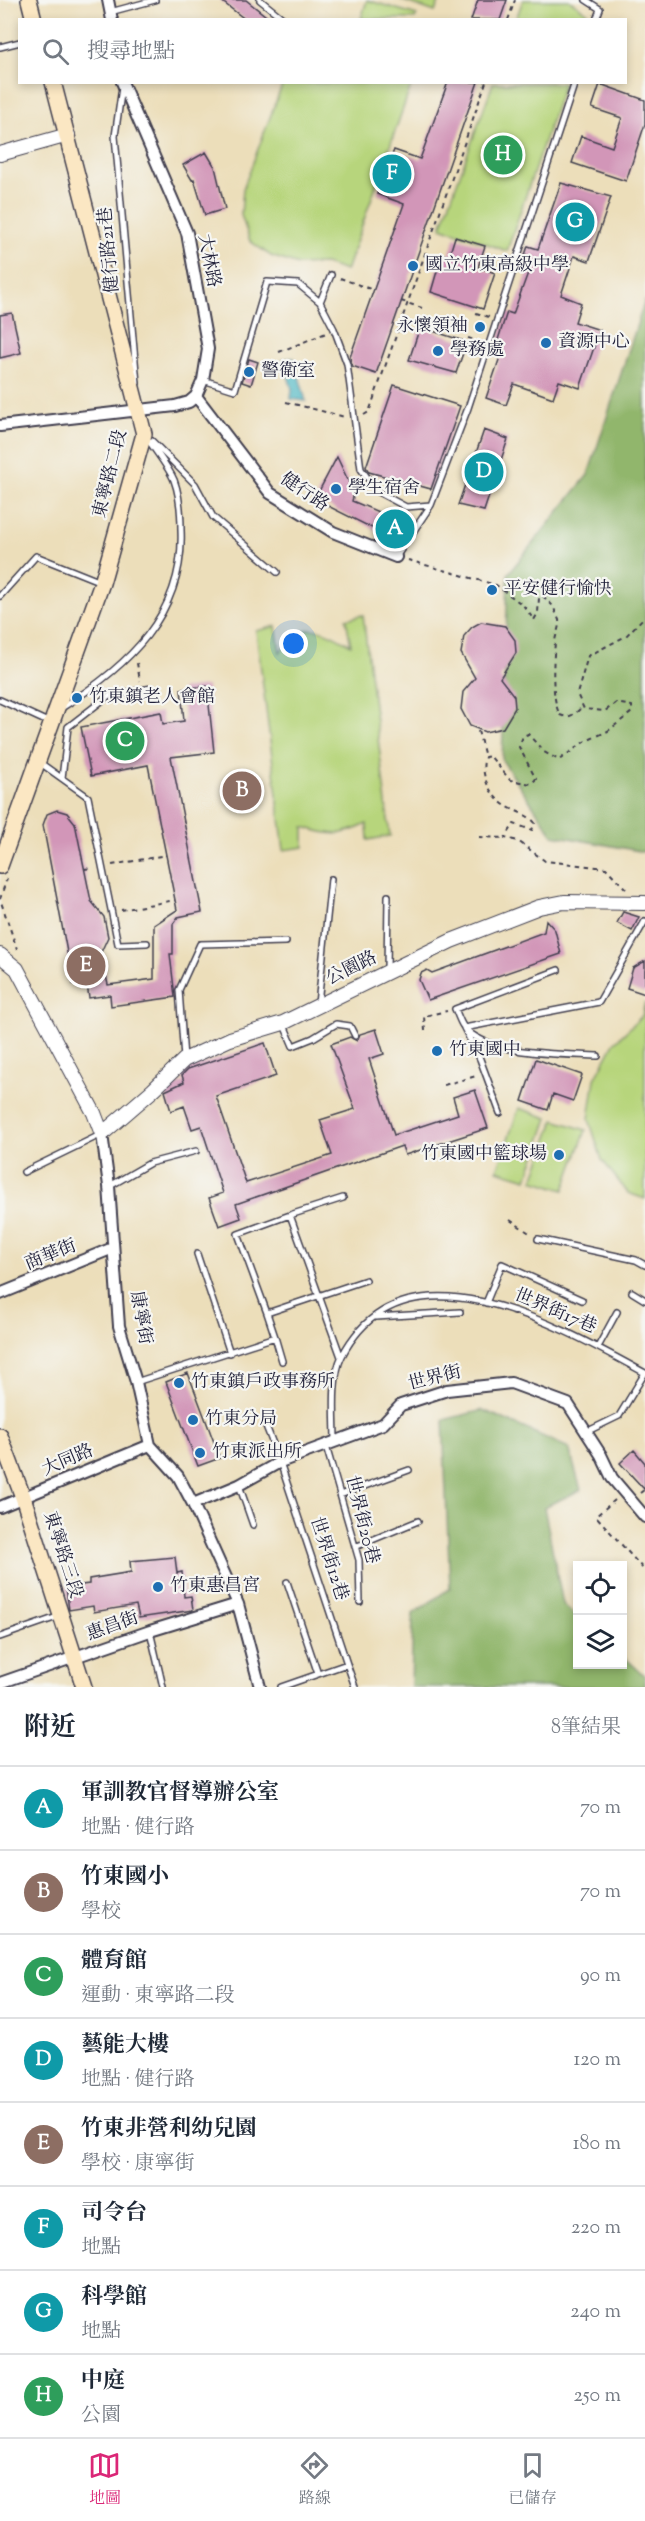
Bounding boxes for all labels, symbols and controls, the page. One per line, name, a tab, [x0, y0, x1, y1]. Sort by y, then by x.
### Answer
search box	[18, 18, 627, 84]
icon: search	[39, 35, 72, 68]
text: 搜尋地點	[87, 37, 175, 69]
pin: H	[484, 132, 522, 178]
pin: F	[372, 152, 412, 196]
pin: G	[556, 200, 594, 244]
street label: 健行路21巷	[93, 206, 127, 294]
street label: 大林路	[190, 232, 226, 290]
place label: 國立竹東高級中學	[425, 253, 569, 279]
marker: 國立竹東高級中學	[406, 259, 420, 273]
place label: 永懷領袖	[396, 314, 468, 340]
marker: 永懷領袖	[473, 320, 487, 334]
place label: 資源中心	[558, 330, 630, 356]
marker: 資源中心	[539, 336, 553, 350]
place label: 學務處	[450, 338, 504, 364]
marker: 學務處	[431, 344, 445, 358]
place label: 警衛室	[261, 359, 315, 385]
marker: 警衛室	[242, 365, 256, 379]
street label: 東寧路二段	[87, 427, 135, 521]
pin: D	[464, 450, 504, 494]
street label: 健行路	[274, 467, 334, 519]
place label: 學生宿舍	[348, 476, 420, 502]
marker: 學生宿舍	[329, 482, 343, 496]
pin: A	[376, 506, 414, 552]
place label: 平安健行愉快	[504, 577, 612, 603]
marker: 平安健行愉快	[485, 583, 499, 597]
your location	[279, 629, 308, 658]
place label: 竹東鎮老人會館	[89, 685, 215, 711]
marker: 竹東鎮老人會館	[70, 691, 84, 705]
pin: C	[106, 718, 144, 764]
pin: B	[222, 768, 262, 814]
pin: E	[66, 944, 106, 988]
street label: 公園路	[322, 945, 382, 993]
place label: 竹東國中	[449, 1038, 521, 1064]
marker: 竹東國中	[430, 1044, 444, 1058]
place label: 竹東國中籃球場	[421, 1142, 547, 1168]
marker: 竹東國中籃球場	[552, 1148, 566, 1162]
street label: 商華街	[21, 1234, 81, 1278]
street label: 世界街17巷	[510, 1283, 600, 1341]
street label: 康寧街	[123, 1289, 157, 1347]
street label: 世界街	[406, 1360, 464, 1398]
place label: 竹東鎮戶政事務所	[191, 1370, 335, 1396]
marker: 竹東鎮戶政事務所	[172, 1376, 186, 1390]
place label: 竹東分局	[205, 1407, 277, 1433]
marker: 竹東分局	[186, 1413, 200, 1427]
street label: 大同路	[38, 1438, 98, 1484]
place label: 竹東派出所	[212, 1440, 302, 1466]
marker: 竹東派出所	[193, 1446, 207, 1460]
street label: 世界街20巷	[338, 1473, 384, 1567]
street label: 東寧路三段	[36, 1508, 88, 1602]
street label: 世界街12巷	[302, 1514, 354, 1604]
map controls	[573, 1561, 627, 1669]
button: locate	[573, 1561, 627, 1615]
place label: 竹東惠昌宮	[170, 1574, 260, 1600]
marker: 竹東惠昌宮	[151, 1580, 165, 1594]
street label: 惠昌街	[83, 1606, 143, 1648]
button: layers	[573, 1615, 627, 1669]
text: 附近	[24, 1710, 76, 1747]
text: 8筆結果	[551, 1714, 621, 1743]
text: 軍訓教官督導辦公室	[81, 1778, 279, 1810]
text: A	[35, 1794, 52, 1823]
text: 70 m	[580, 1794, 621, 1823]
text: 地點 · 健行路	[81, 1814, 195, 1843]
text: 竹東國小	[81, 1862, 169, 1894]
text: B	[37, 1878, 50, 1907]
text: 70 m	[580, 1878, 621, 1907]
text: 學校	[81, 1898, 121, 1927]
text: 體育館	[81, 1946, 147, 1978]
text: C	[35, 1962, 52, 1991]
text: 90 m	[580, 1962, 621, 1991]
text: 運動 · 東寧路二段	[81, 1982, 235, 2011]
text: 藝能大樓	[81, 2030, 169, 2062]
text: D	[36, 2046, 51, 2075]
text: 120 m	[573, 2046, 621, 2075]
text: 地點 · 健行路	[81, 2066, 195, 2095]
text: 竹東非營利幼兒園	[81, 2114, 257, 2146]
text: E	[37, 2130, 50, 2159]
text: 180 m	[573, 2130, 621, 2159]
text: 學校 · 康寧街	[81, 2150, 195, 2179]
text: 司令台	[81, 2198, 147, 2230]
text: F	[38, 2214, 49, 2243]
text: 220 m	[571, 2214, 621, 2243]
text: 地點	[81, 2234, 121, 2263]
text: 科學館	[81, 2282, 147, 2314]
text: G	[35, 2298, 52, 2327]
text: 240 m	[570, 2298, 621, 2327]
text: 地點	[81, 2318, 121, 2347]
text: 中庭	[81, 2366, 125, 2398]
text: H	[36, 2382, 51, 2411]
text: 250 m	[573, 2382, 621, 2411]
text: 公園	[81, 2402, 121, 2431]
tab: 地圖	[88, 2449, 121, 2511]
tab: 路線	[298, 2449, 331, 2511]
tab: 已儲存	[508, 2449, 556, 2511]

